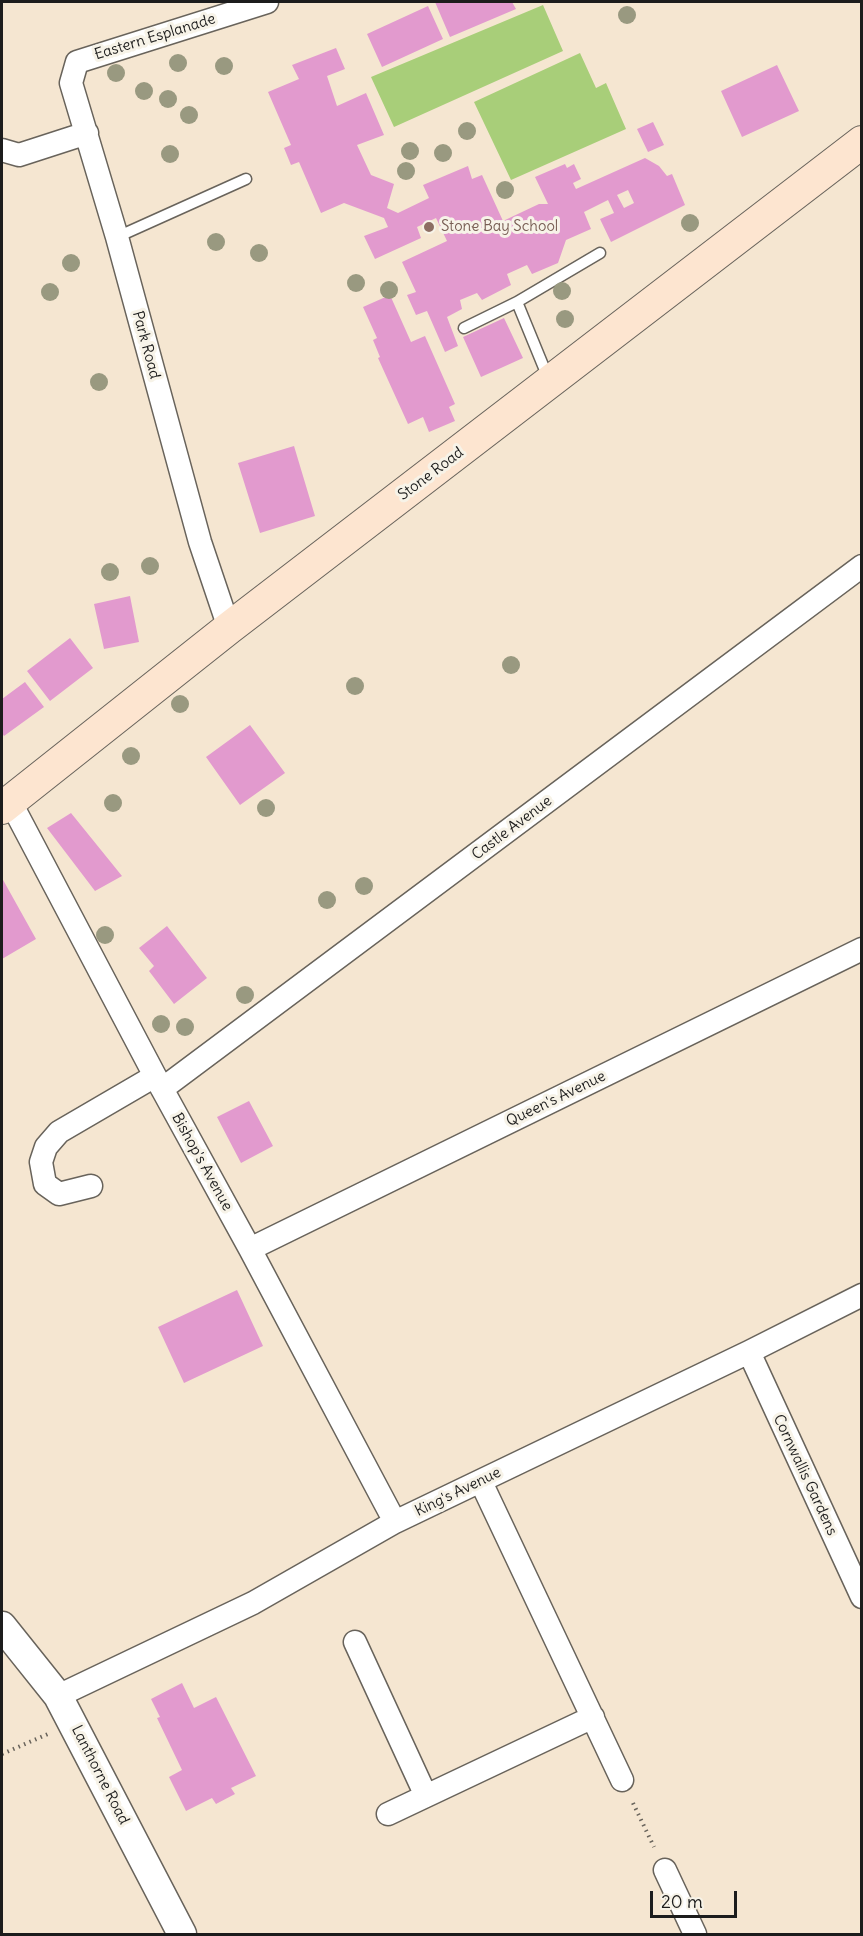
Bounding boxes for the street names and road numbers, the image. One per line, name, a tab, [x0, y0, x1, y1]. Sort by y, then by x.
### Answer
street label: Eastern Esplanade	[92, 10, 218, 64]
street label: Park Road	[128, 309, 164, 381]
street label: Stone Road	[395, 444, 467, 504]
street label: Castle Avenue	[468, 792, 556, 864]
street label: Queen's Avenue	[503, 1067, 609, 1131]
street label: Bishop's Avenue	[168, 1110, 236, 1214]
street label: Cornwallis Gardens	[769, 1412, 841, 1538]
street label: King's Avenue	[412, 1463, 504, 1521]
street label: Lanthorne Road	[67, 1722, 133, 1828]

